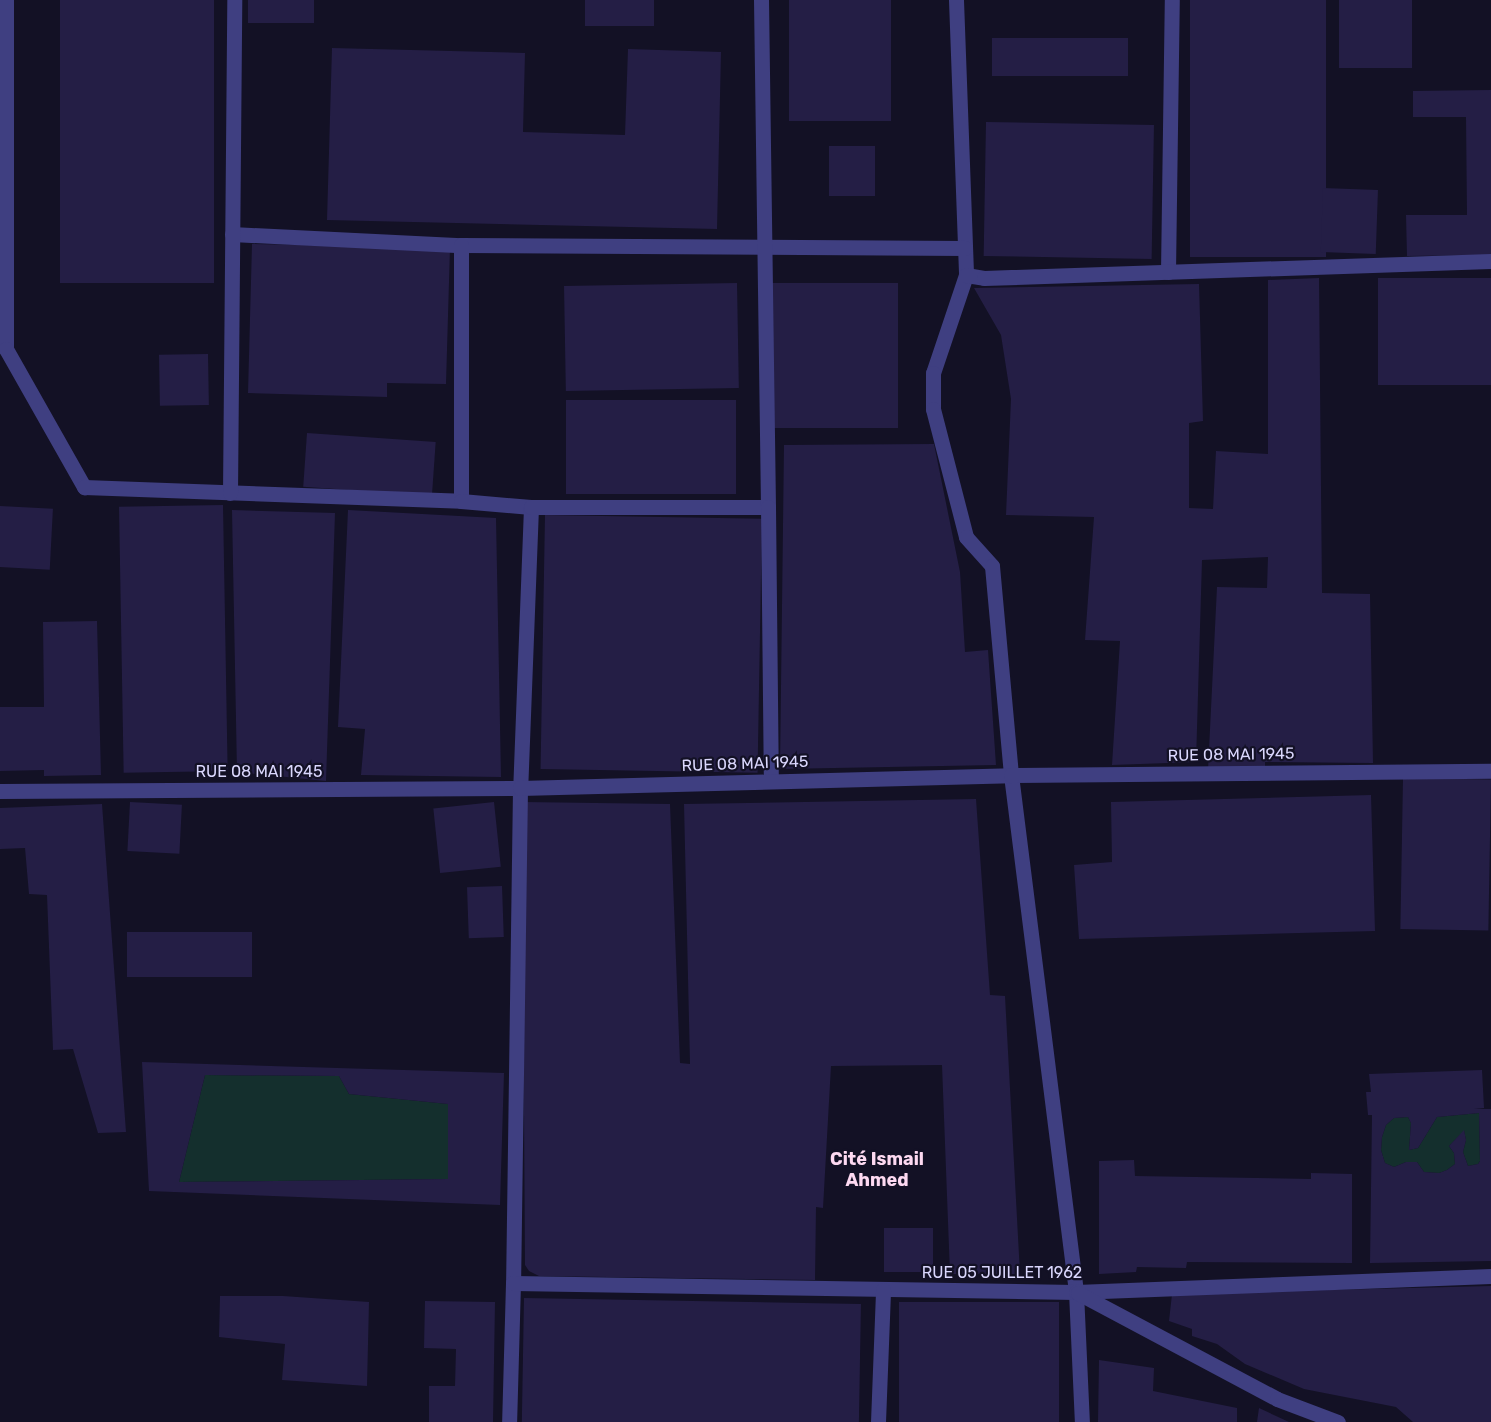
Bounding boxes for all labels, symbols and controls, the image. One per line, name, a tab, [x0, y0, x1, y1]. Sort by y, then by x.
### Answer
street label: RUE 08 MAI 1945	[1167, 744, 1295, 766]
street label: RUE 08 MAI 1945	[681, 752, 809, 776]
street label: RUE 08 MAI 1945	[196, 762, 322, 782]
district label: Cité Ismail Ahmed	[830, 1149, 924, 1192]
street label: RUE 05 JUILLET 1962	[922, 1263, 1082, 1283]

